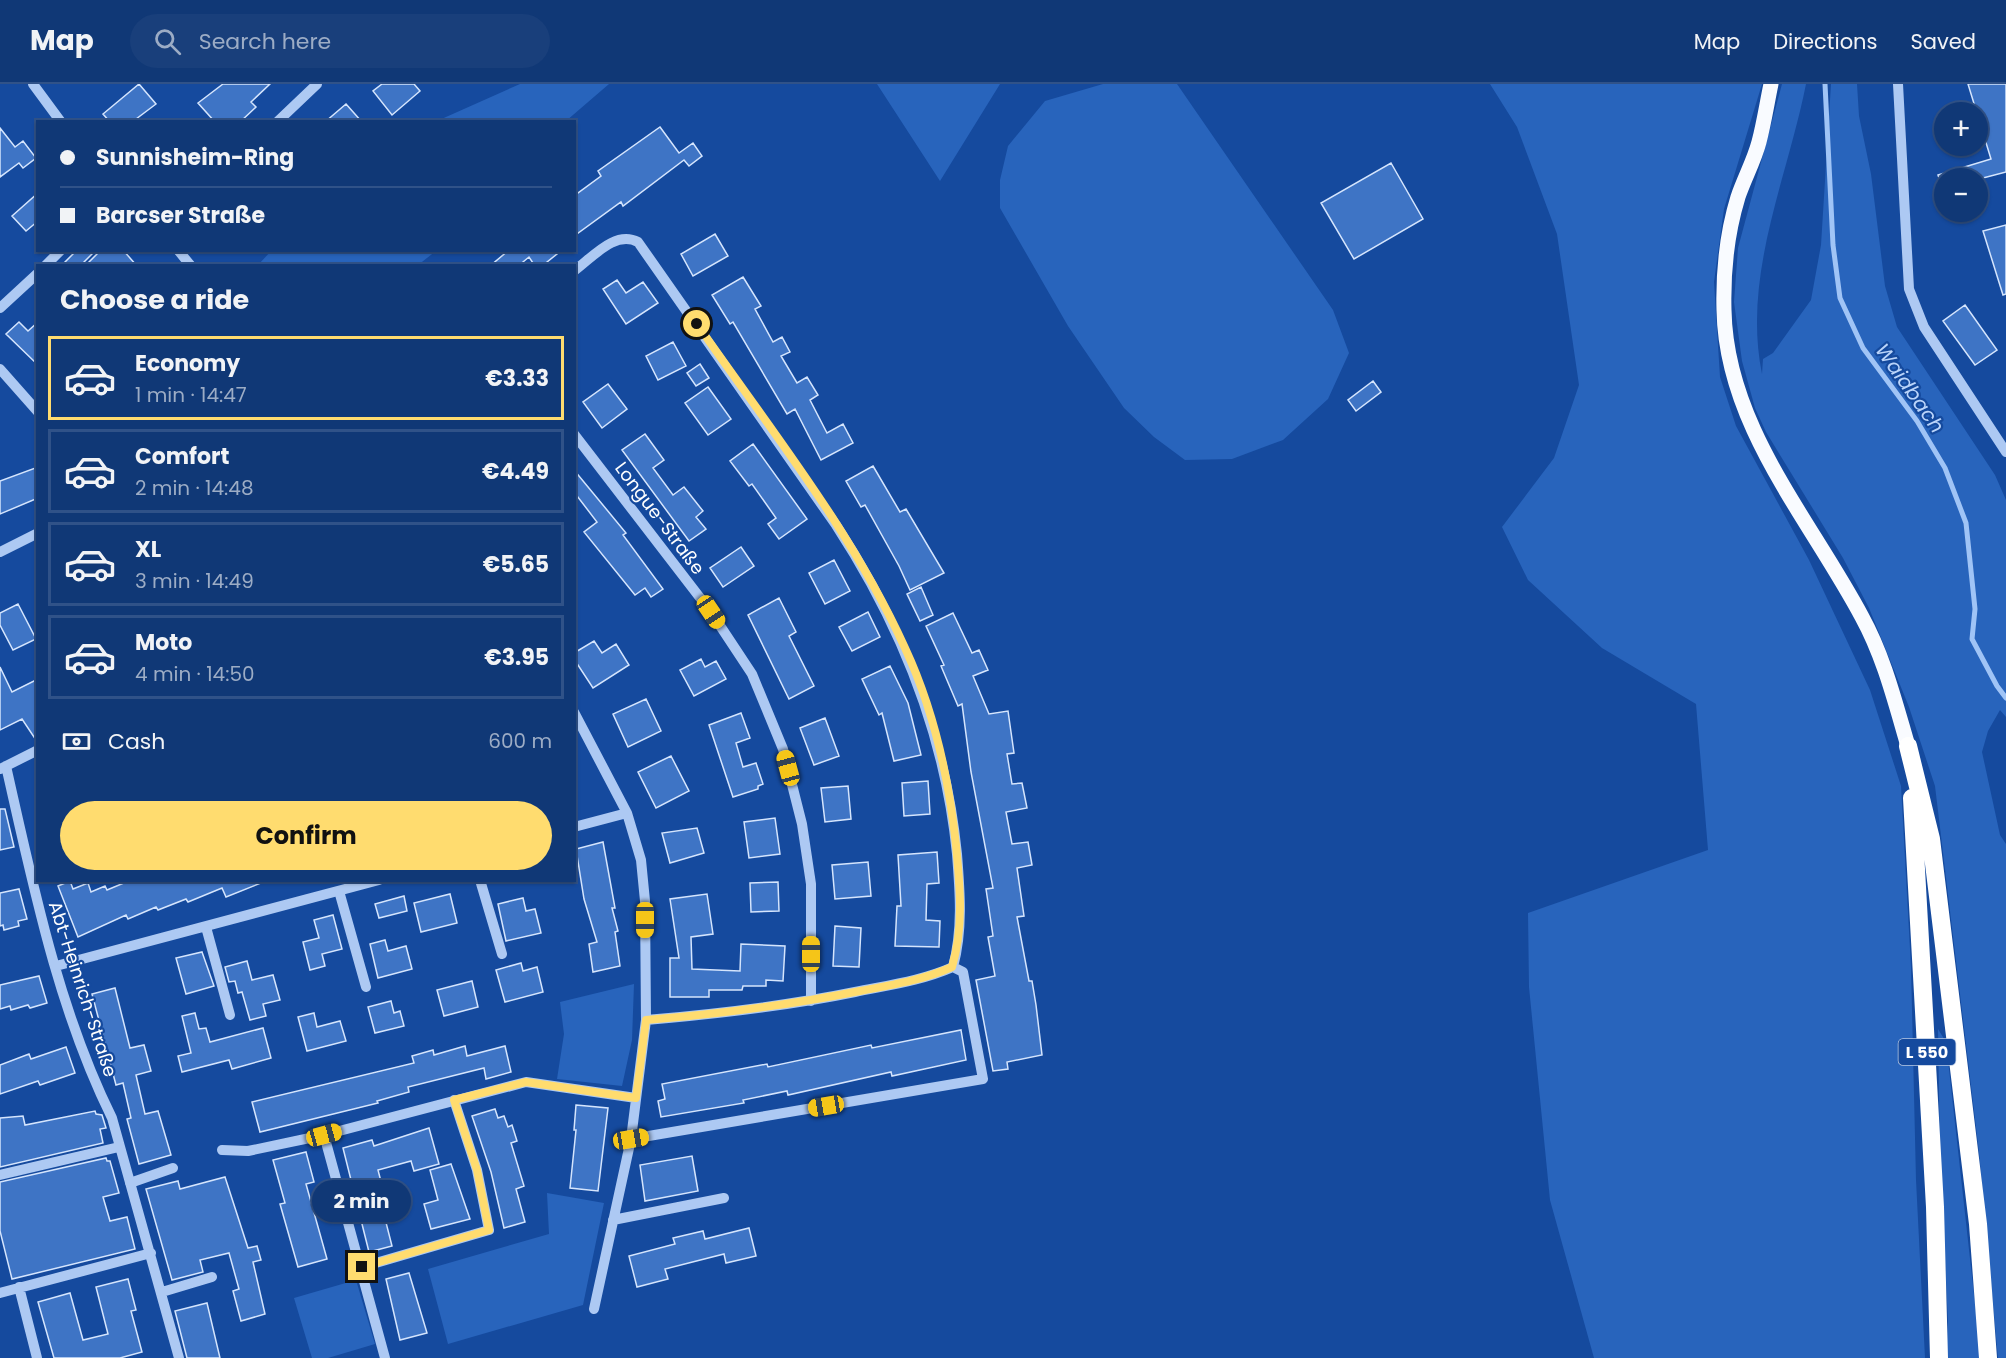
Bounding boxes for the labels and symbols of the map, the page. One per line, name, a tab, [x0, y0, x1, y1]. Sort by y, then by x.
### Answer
route start	[683, 310, 710, 337]
water label: Waidbach	[1869, 338, 1951, 438]
street label: Longue-Straße	[609, 457, 711, 579]
car	[693, 592, 729, 632]
car	[775, 748, 801, 788]
street label: Abt-Heinrich-Straße	[43, 898, 123, 1080]
car	[636, 902, 654, 938]
car	[802, 936, 820, 972]
road number: L 550	[1898, 1039, 1956, 1065]
car	[807, 1094, 845, 1118]
car	[304, 1122, 344, 1148]
car	[612, 1127, 650, 1151]
callout: 2 min	[312, 1180, 412, 1222]
route end	[348, 1253, 375, 1280]

